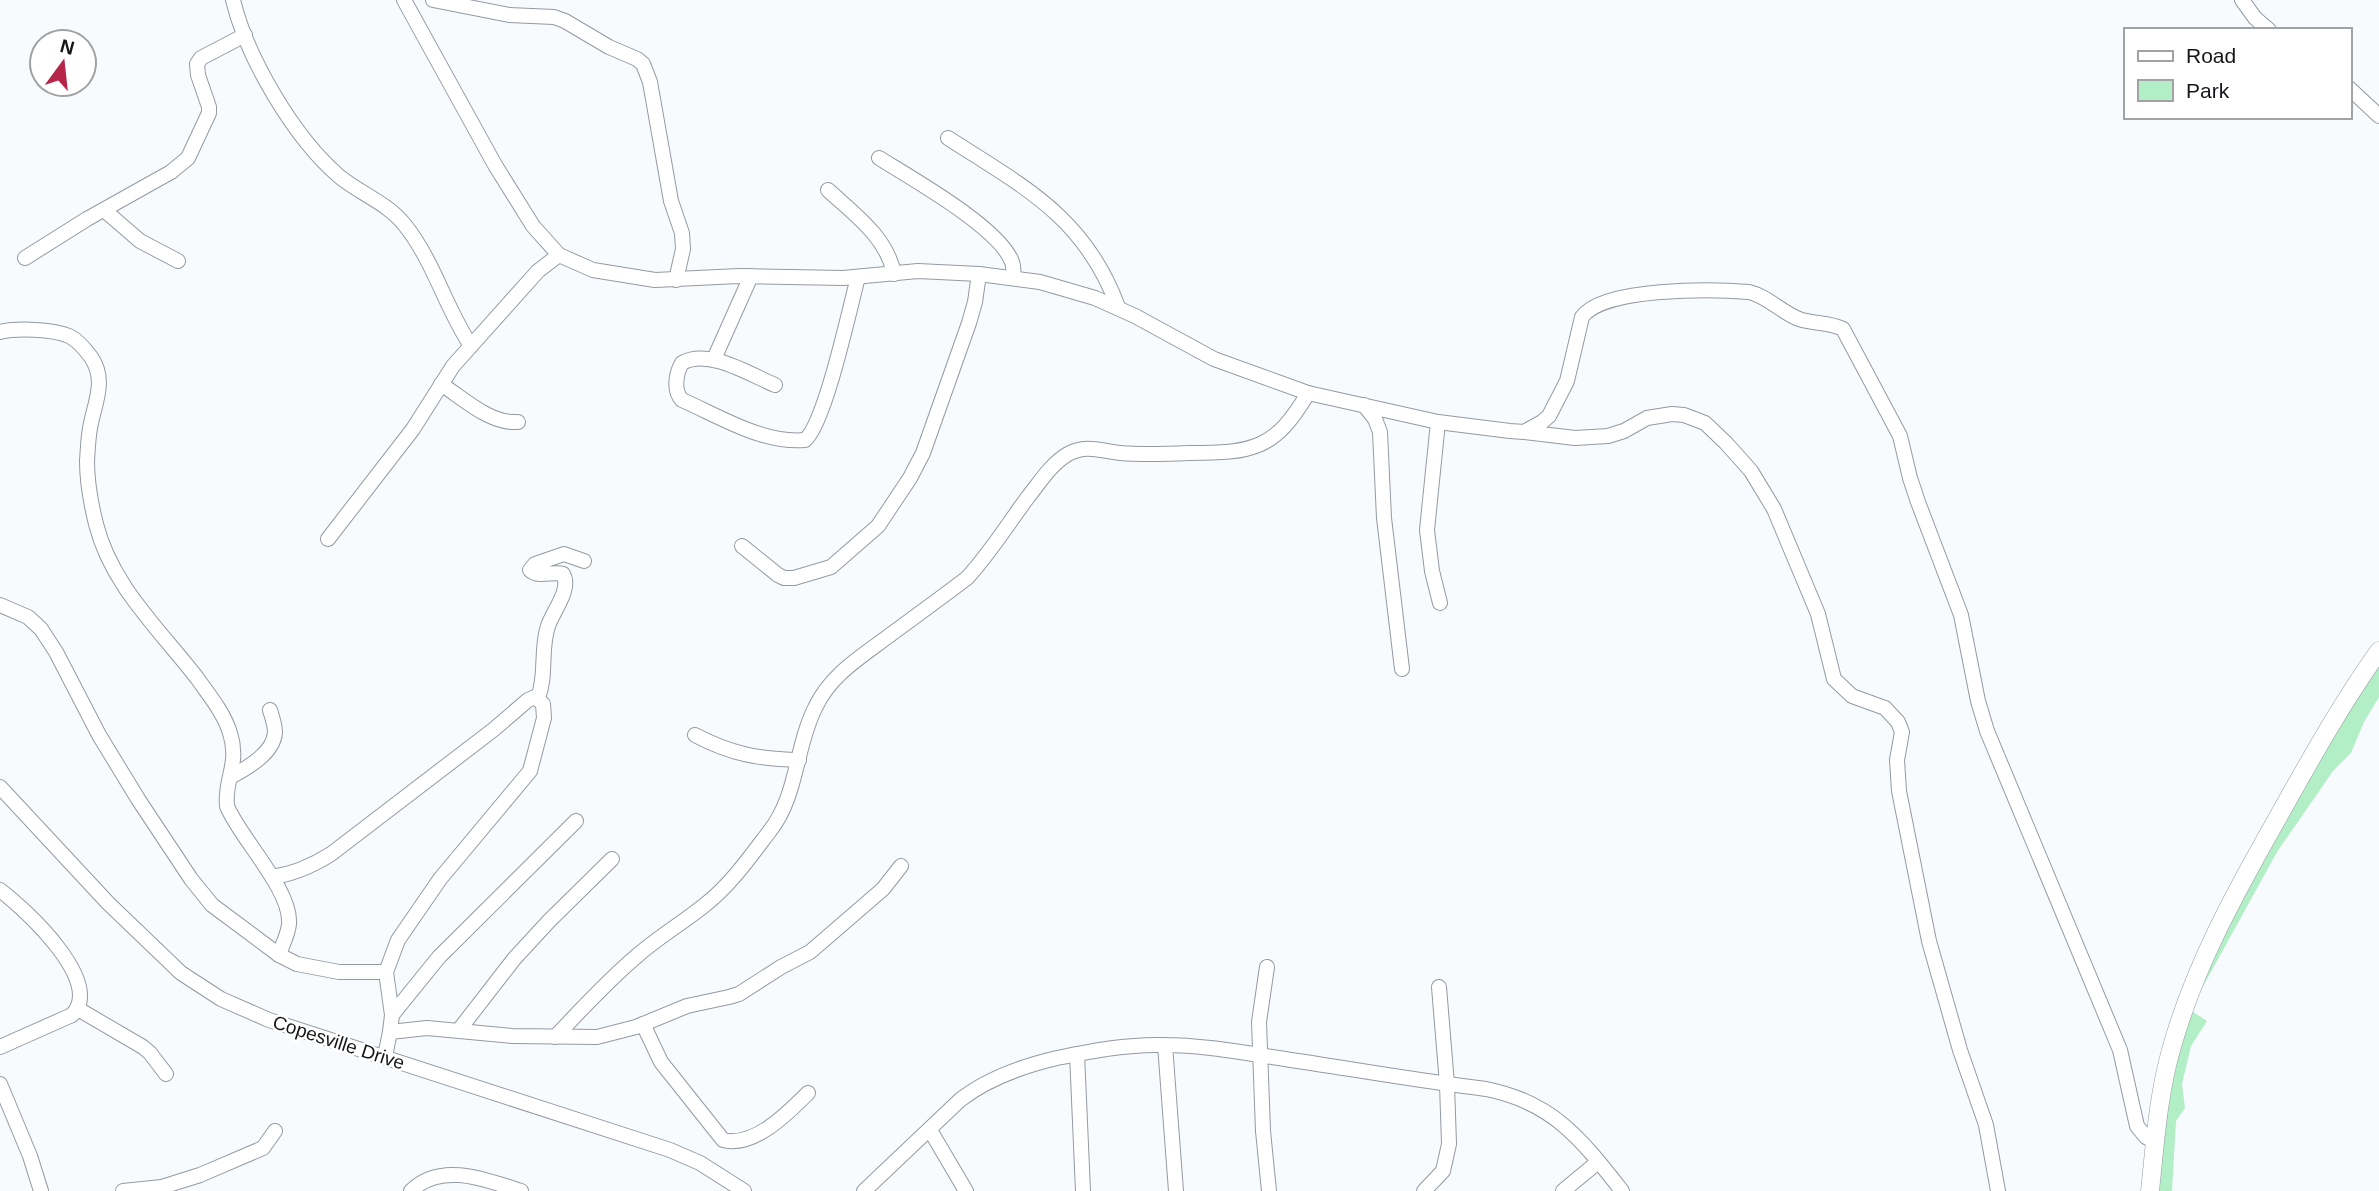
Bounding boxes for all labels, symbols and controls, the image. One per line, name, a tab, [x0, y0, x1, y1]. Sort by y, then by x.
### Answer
north arrow	[28, 28, 98, 98]
legend	[2124, 28, 2351, 119]
text: N	[58, 35, 77, 59]
text: Road	[2186, 44, 2236, 67]
text: Park	[2186, 79, 2230, 102]
street label: Copesville Drive	[270, 1011, 407, 1074]

